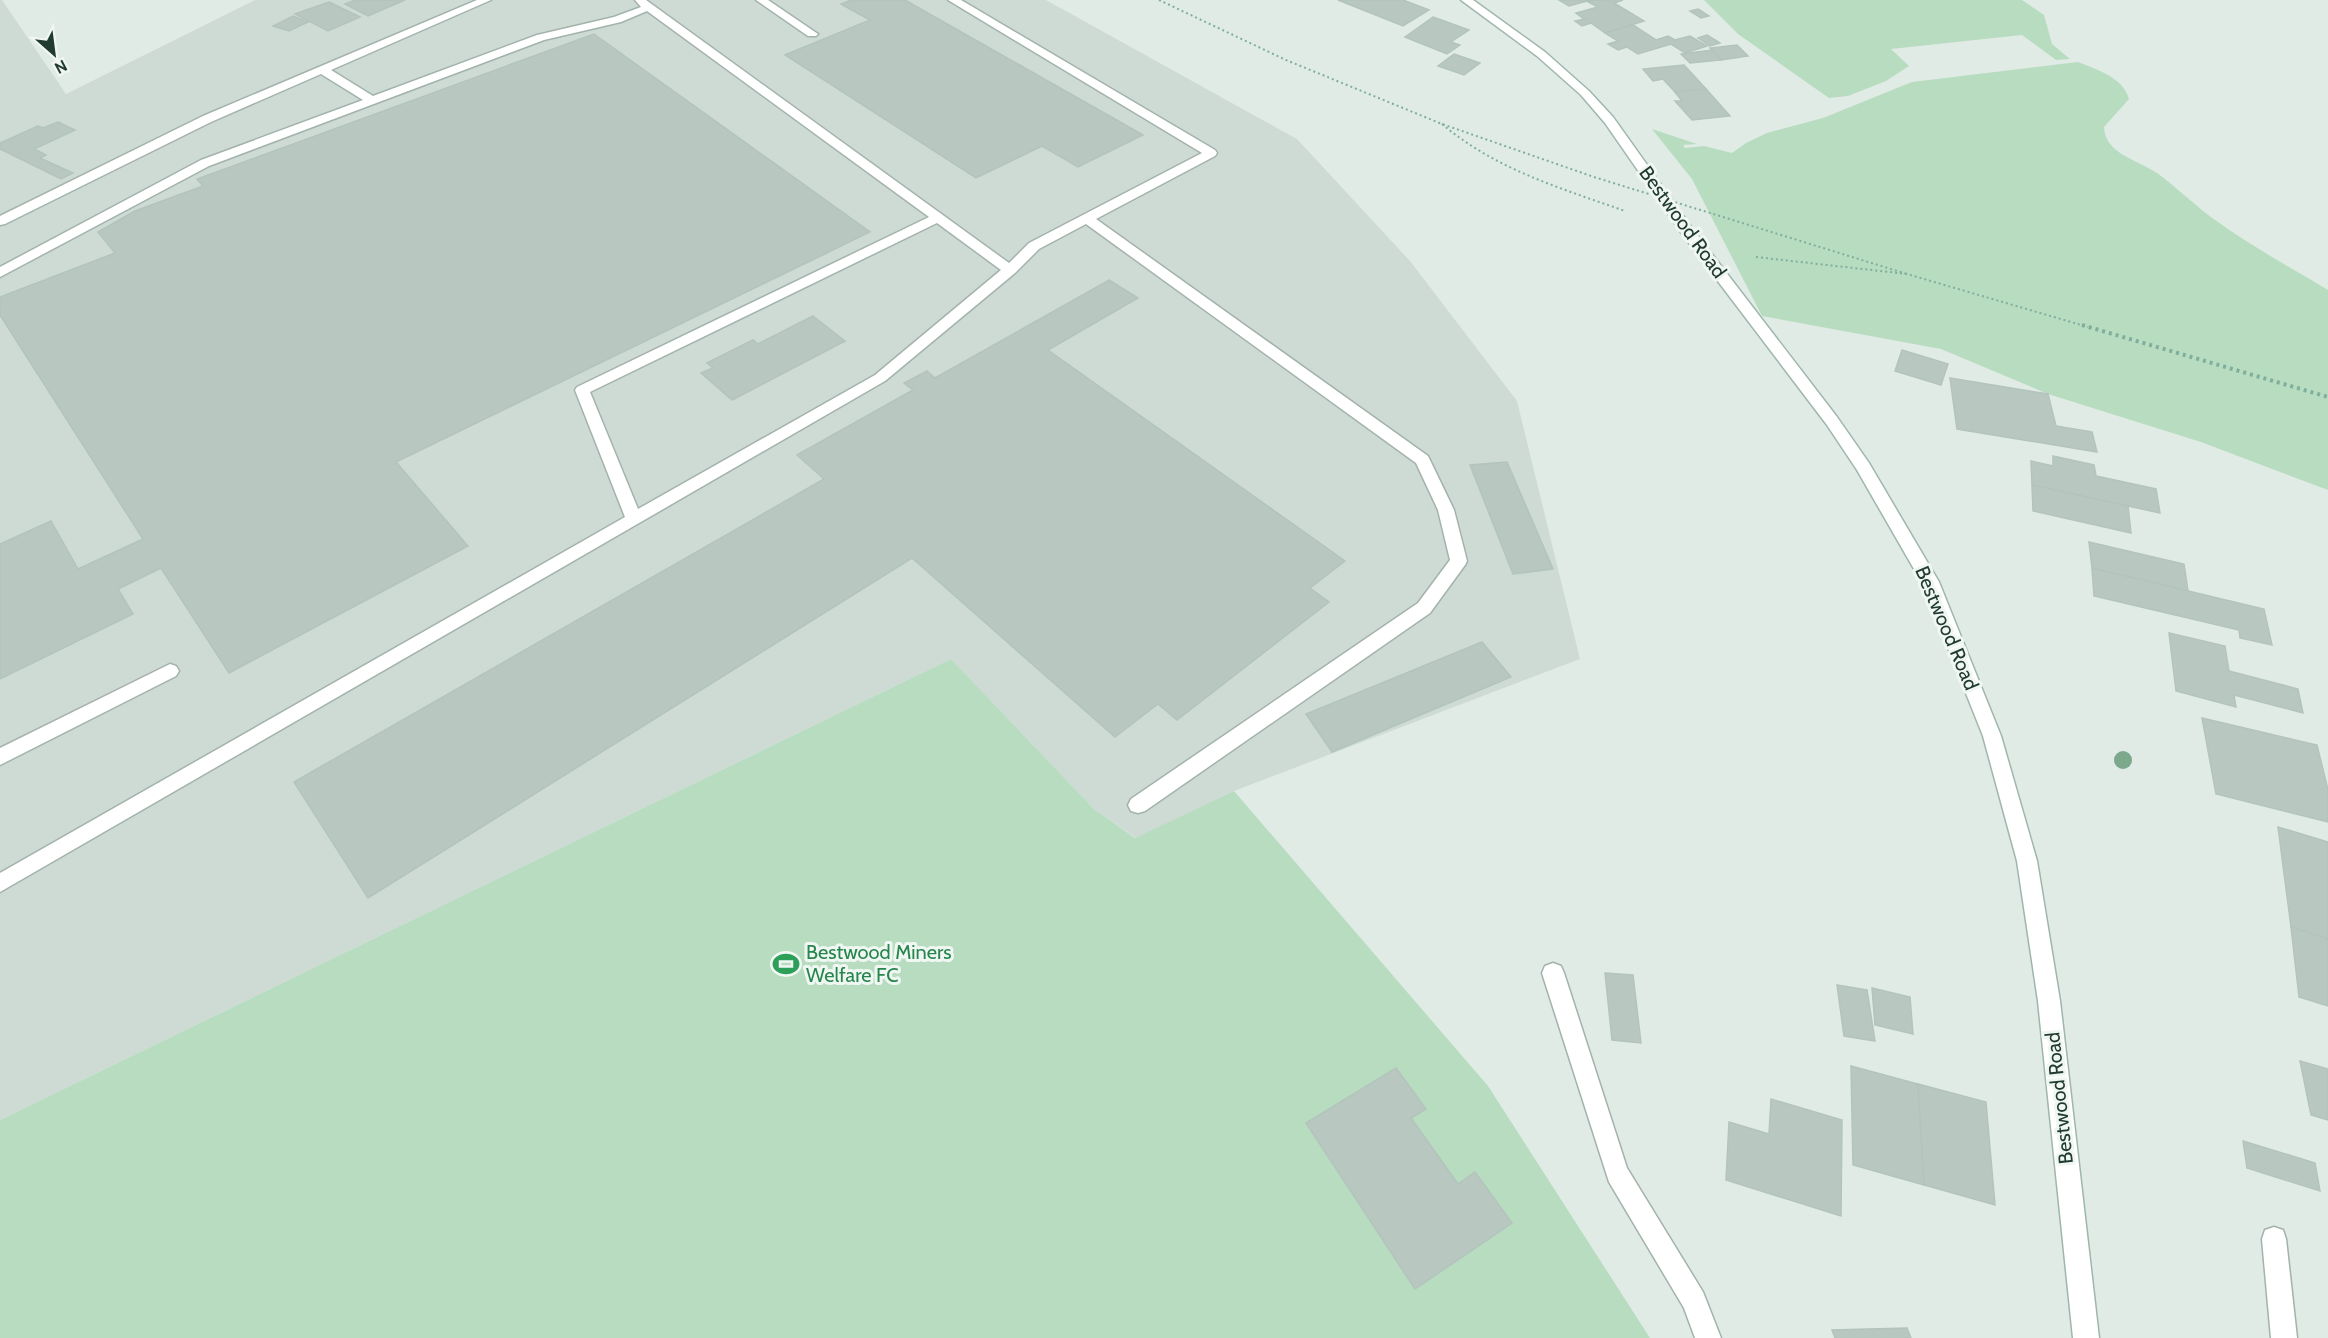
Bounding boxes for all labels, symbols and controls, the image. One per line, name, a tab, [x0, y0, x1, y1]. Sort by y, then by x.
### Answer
north arrow	[24, 24, 84, 84]
text: N	[51, 56, 70, 78]
street label: Bestwood Road	[1634, 161, 1732, 283]
street label: Bestwood Road	[1910, 562, 1984, 694]
place label: Bestwood Miners Welfare FC	[806, 940, 952, 987]
sports icon: Bestwood Miners Welfare FC	[771, 949, 801, 979]
street label: Bestwood Road	[2040, 1031, 2078, 1165]

